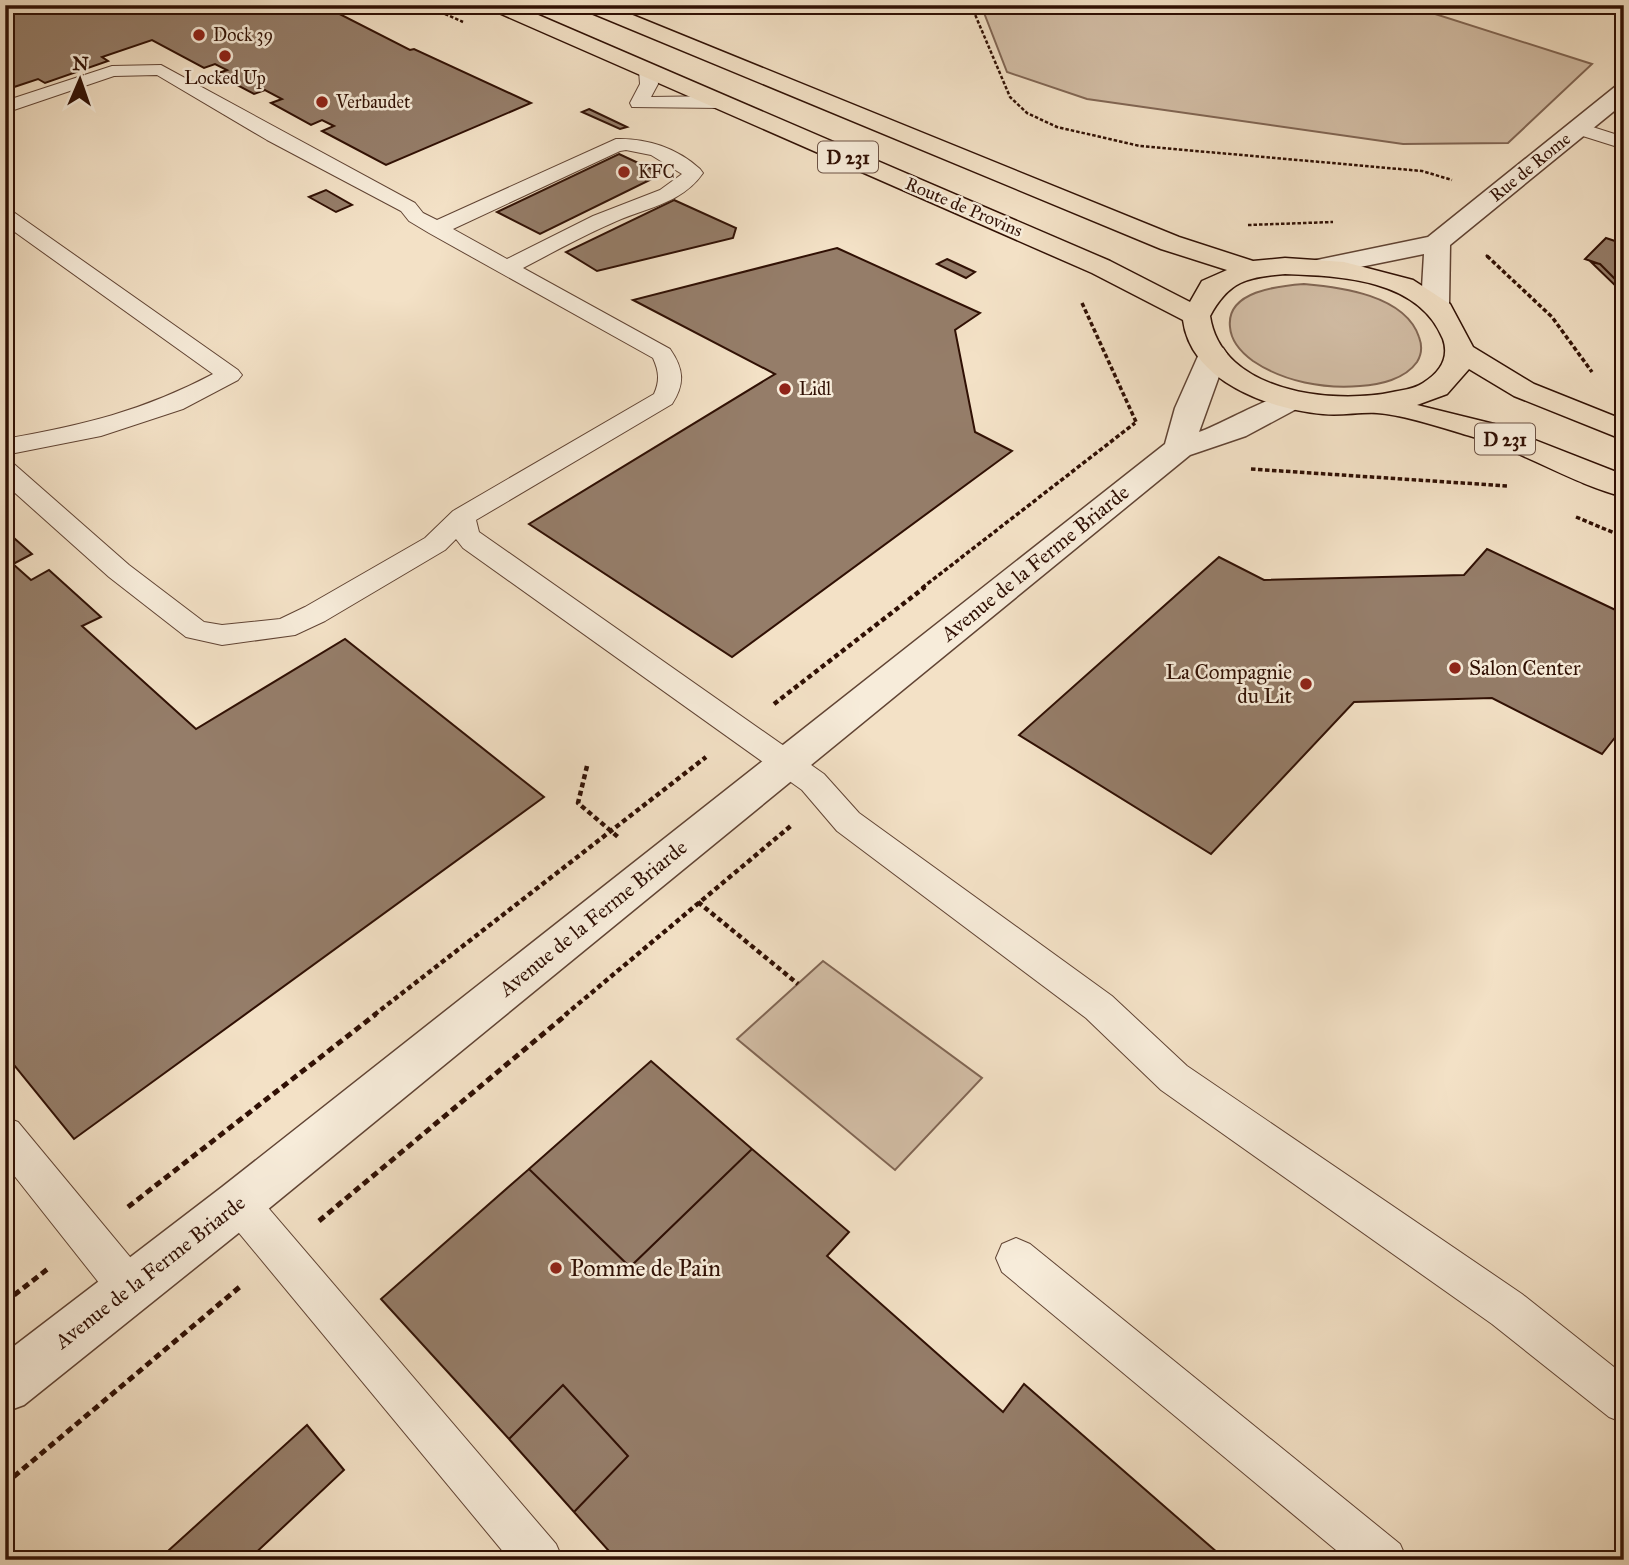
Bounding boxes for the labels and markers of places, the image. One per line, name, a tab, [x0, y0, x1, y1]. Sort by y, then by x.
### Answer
place label: Dock 39	[213, 24, 273, 46]
marker: Dock 39	[191, 27, 207, 43]
marker: Locked Up	[217, 48, 233, 64]
place label: Locked Up	[184, 67, 266, 89]
place label: Verbaudet	[335, 91, 411, 113]
marker: Verbaudet	[314, 94, 330, 110]
place label: KFC	[638, 161, 675, 183]
marker: KFC	[616, 164, 632, 180]
place label: Lidl	[799, 378, 831, 400]
marker: Lidl	[777, 381, 793, 397]
place label: Salon Center	[1469, 655, 1581, 681]
place label: La Compagnie du Lit	[1165, 659, 1293, 709]
marker: Salon Center	[1447, 660, 1463, 676]
marker: La Compagnie du Lit	[1298, 676, 1314, 692]
place label: Pomme de Pain	[570, 1253, 721, 1283]
marker: Pomme de Pain	[548, 1260, 564, 1276]

